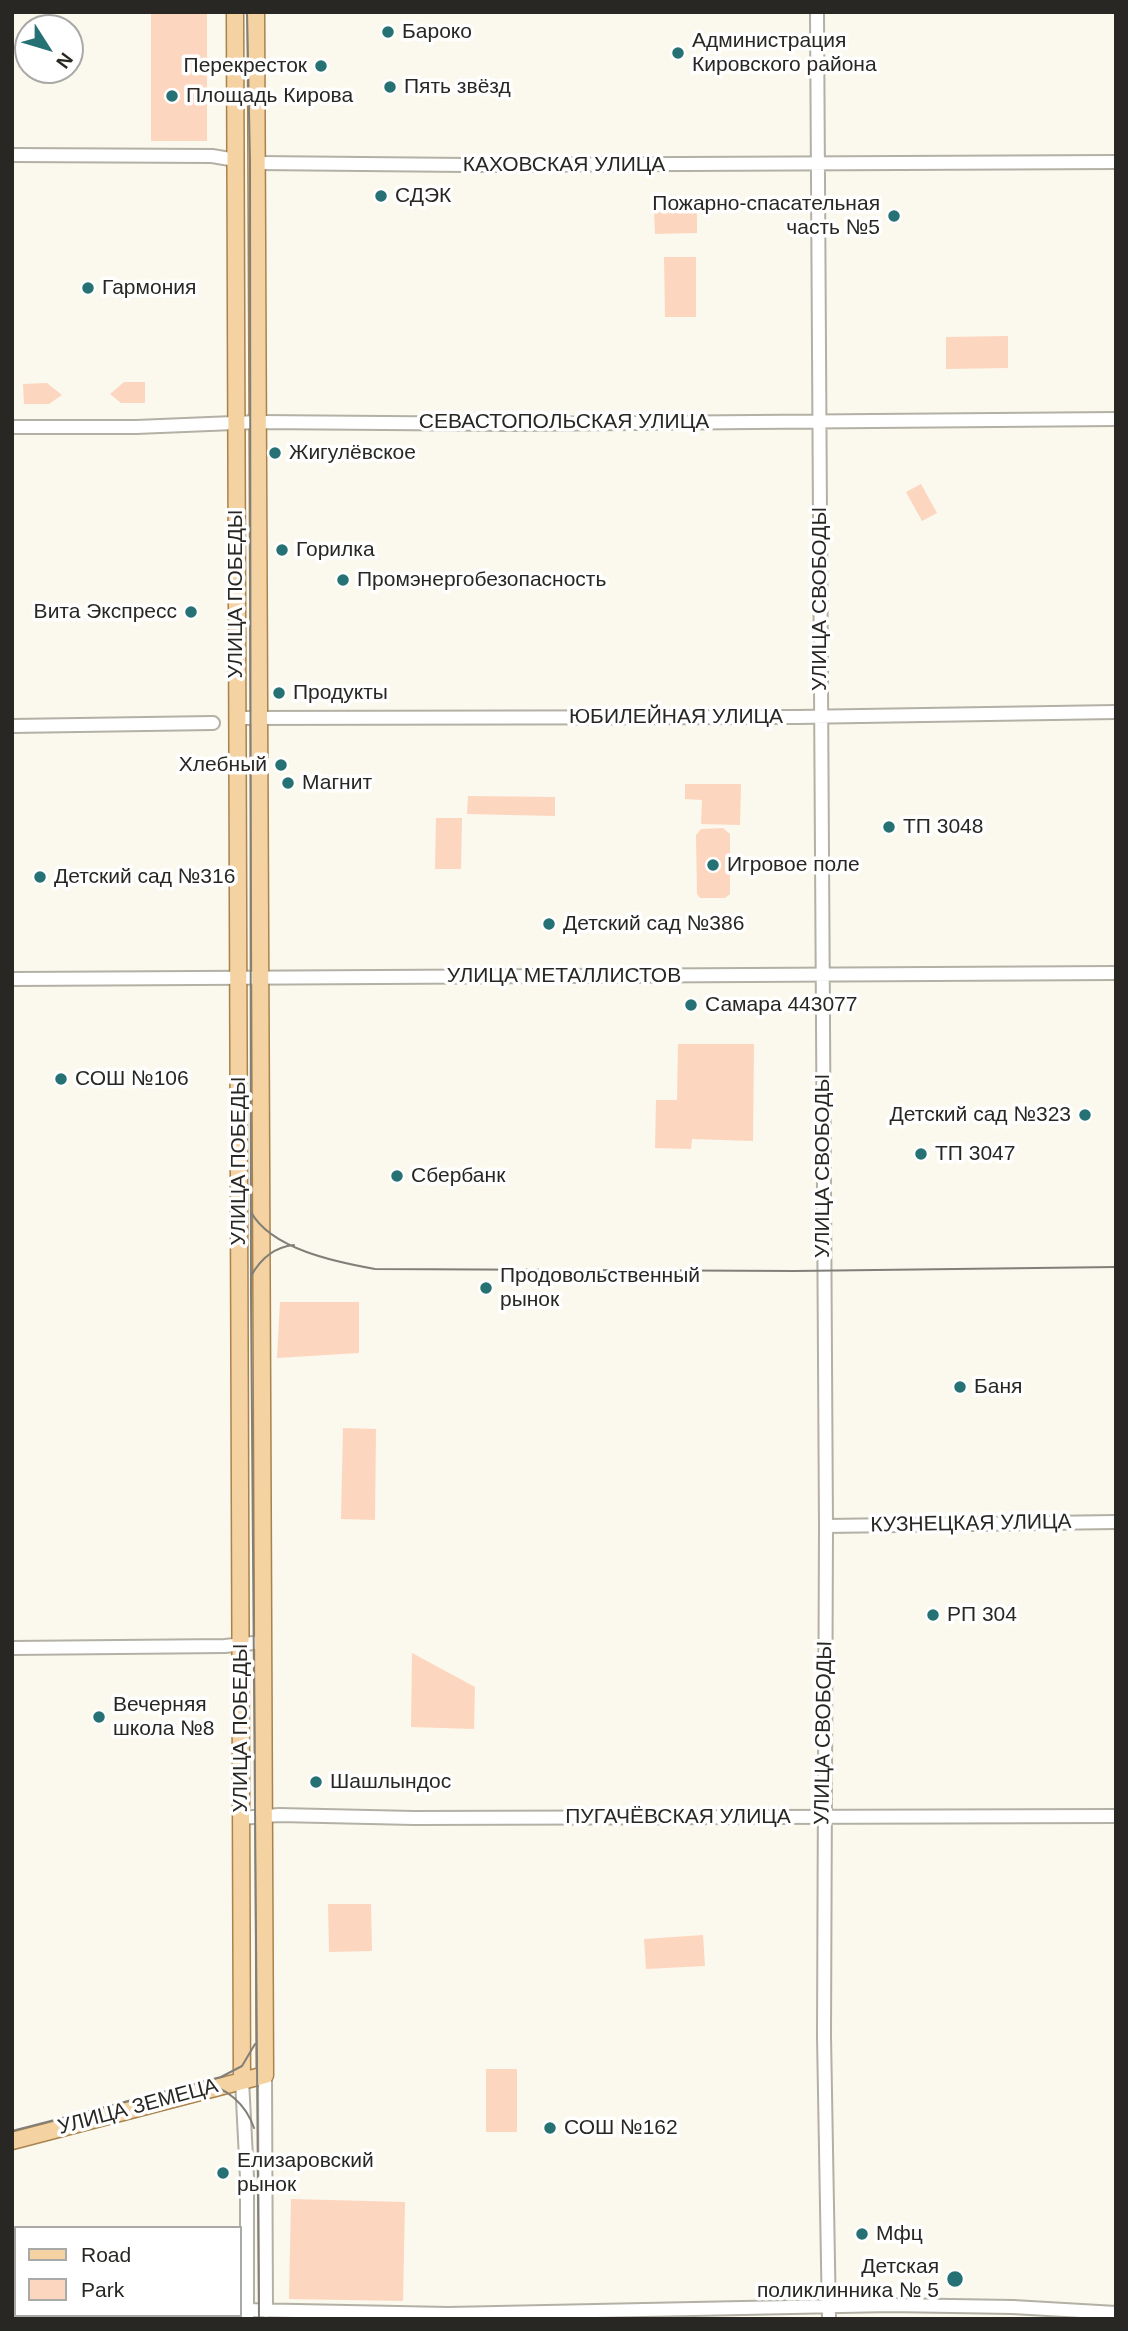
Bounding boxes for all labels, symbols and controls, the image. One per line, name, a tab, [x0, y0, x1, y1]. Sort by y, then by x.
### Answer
north arrow	[14, 14, 84, 84]
place label: Бароко	[402, 19, 472, 45]
marker: Бароко	[380, 24, 396, 40]
place label: Администрация Кировского района	[692, 28, 877, 78]
marker: Администрация Кировского района	[670, 45, 686, 61]
text: N	[52, 49, 77, 73]
place label: Перекресток	[184, 53, 307, 79]
marker: Перекресток	[313, 58, 329, 74]
place label: Пять звёзд	[404, 74, 511, 100]
marker: Пять звёзд	[382, 79, 398, 95]
place label: Площадь Кирова	[186, 83, 353, 109]
marker: Площадь Кирова	[164, 88, 180, 104]
street label: КАХОВСКАЯ УЛИЦА	[463, 152, 665, 178]
place label: СДЭК	[395, 183, 451, 209]
marker: СДЭК	[373, 188, 389, 204]
place label: Пожарно-спасательная часть №5	[652, 191, 880, 241]
marker: Пожарно-спасательная часть №5	[886, 208, 902, 224]
place label: Гармония	[102, 275, 196, 301]
marker: Гармония	[80, 280, 96, 296]
street label: СЕВАСТОПОЛЬСКАЯ УЛИЦА	[419, 409, 709, 435]
place label: Жигулёвское	[289, 440, 416, 466]
marker: Жигулёвское	[267, 445, 283, 461]
street label: УЛИЦА СВОБОДЫ	[807, 507, 833, 691]
street label: УЛИЦА ПОБЕДЫ	[223, 510, 249, 678]
place label: Горилка	[296, 537, 375, 563]
marker: Горилка	[274, 542, 290, 558]
place label: Промэнергобезопасность	[357, 567, 606, 593]
marker: Промэнергобезопасность	[335, 572, 351, 588]
place label: Вита Экспресс	[34, 599, 177, 625]
marker: Вита Экспресс	[183, 604, 199, 620]
place label: Продукты	[293, 680, 388, 706]
marker: Продукты	[271, 685, 287, 701]
street label: ЮБИЛЕЙНАЯ УЛИЦА	[569, 704, 783, 730]
place label: Хлебный	[179, 752, 267, 778]
marker: Хлебный	[273, 757, 289, 773]
place label: Магнит	[302, 770, 372, 796]
marker: Магнит	[280, 775, 296, 791]
place label: ТП 3048	[903, 814, 983, 840]
marker: ТП 3048	[881, 819, 897, 835]
place label: Игровое поле	[727, 852, 860, 878]
marker: Игровое поле	[705, 857, 721, 873]
place label: Детский сад №316	[54, 864, 235, 890]
marker: Детский сад №316	[32, 869, 48, 885]
place label: Детский сад №386	[563, 911, 744, 937]
marker: Детский сад №386	[541, 916, 557, 932]
street label: УЛИЦА МЕТАЛЛИСТОВ	[447, 963, 681, 989]
place label: Самара 443077	[705, 992, 857, 1018]
marker: Самара 443077	[683, 997, 699, 1013]
place label: СОШ №106	[75, 1066, 189, 1092]
marker: СОШ №106	[53, 1071, 69, 1087]
street label: УЛИЦА СВОБОДЫ	[810, 1074, 836, 1258]
street label: УЛИЦА ПОБЕДЫ	[226, 1077, 252, 1245]
place label: Детский сад №323	[890, 1102, 1071, 1128]
marker: Детский сад №323	[1077, 1107, 1093, 1123]
place label: ТП 3047	[935, 1141, 1015, 1167]
marker: ТП 3047	[913, 1146, 929, 1162]
place label: Сбербанк	[411, 1163, 505, 1189]
marker: Сбербанк	[389, 1168, 405, 1184]
place label: Продовольственный рынок	[500, 1263, 700, 1313]
marker: Продовольственный рынок	[478, 1280, 494, 1296]
place label: Баня	[974, 1374, 1022, 1400]
marker: Баня	[952, 1379, 968, 1395]
street label: КУЗНЕЦКАЯ УЛИЦА	[870, 1510, 1072, 1538]
place label: РП 304	[947, 1602, 1017, 1628]
marker: РП 304	[925, 1607, 941, 1623]
street label: УЛИЦА СВОБОДЫ	[810, 1641, 838, 1825]
street label: УЛИЦА ПОБЕДЫ	[228, 1644, 254, 1812]
place label: Вечерняя школа №8	[113, 1692, 214, 1742]
marker: Вечерняя школа №8	[91, 1709, 107, 1725]
place label: Шашлындос	[330, 1769, 451, 1795]
marker: Шашлындос	[308, 1774, 324, 1790]
street label: ПУГАЧЁВСКАЯ УЛИЦА	[565, 1804, 791, 1830]
street label: УЛИЦА ЗЕМЕЦА	[55, 2074, 221, 2140]
place label: СОШ №162	[564, 2115, 678, 2141]
marker: СОШ №162	[542, 2120, 558, 2136]
place label: Елизаровский рынок	[237, 2148, 374, 2198]
marker: Елизаровский рынок	[215, 2165, 231, 2181]
place label: Мфц	[876, 2221, 923, 2247]
legend	[14, 2226, 242, 2317]
marker: Мфц	[854, 2226, 870, 2242]
text: Road	[81, 2243, 131, 2266]
place label: Детская поликлинника № 5	[757, 2254, 939, 2304]
marker: Детская поликлинника № 5	[945, 2269, 965, 2289]
text: Park	[81, 2278, 124, 2301]

